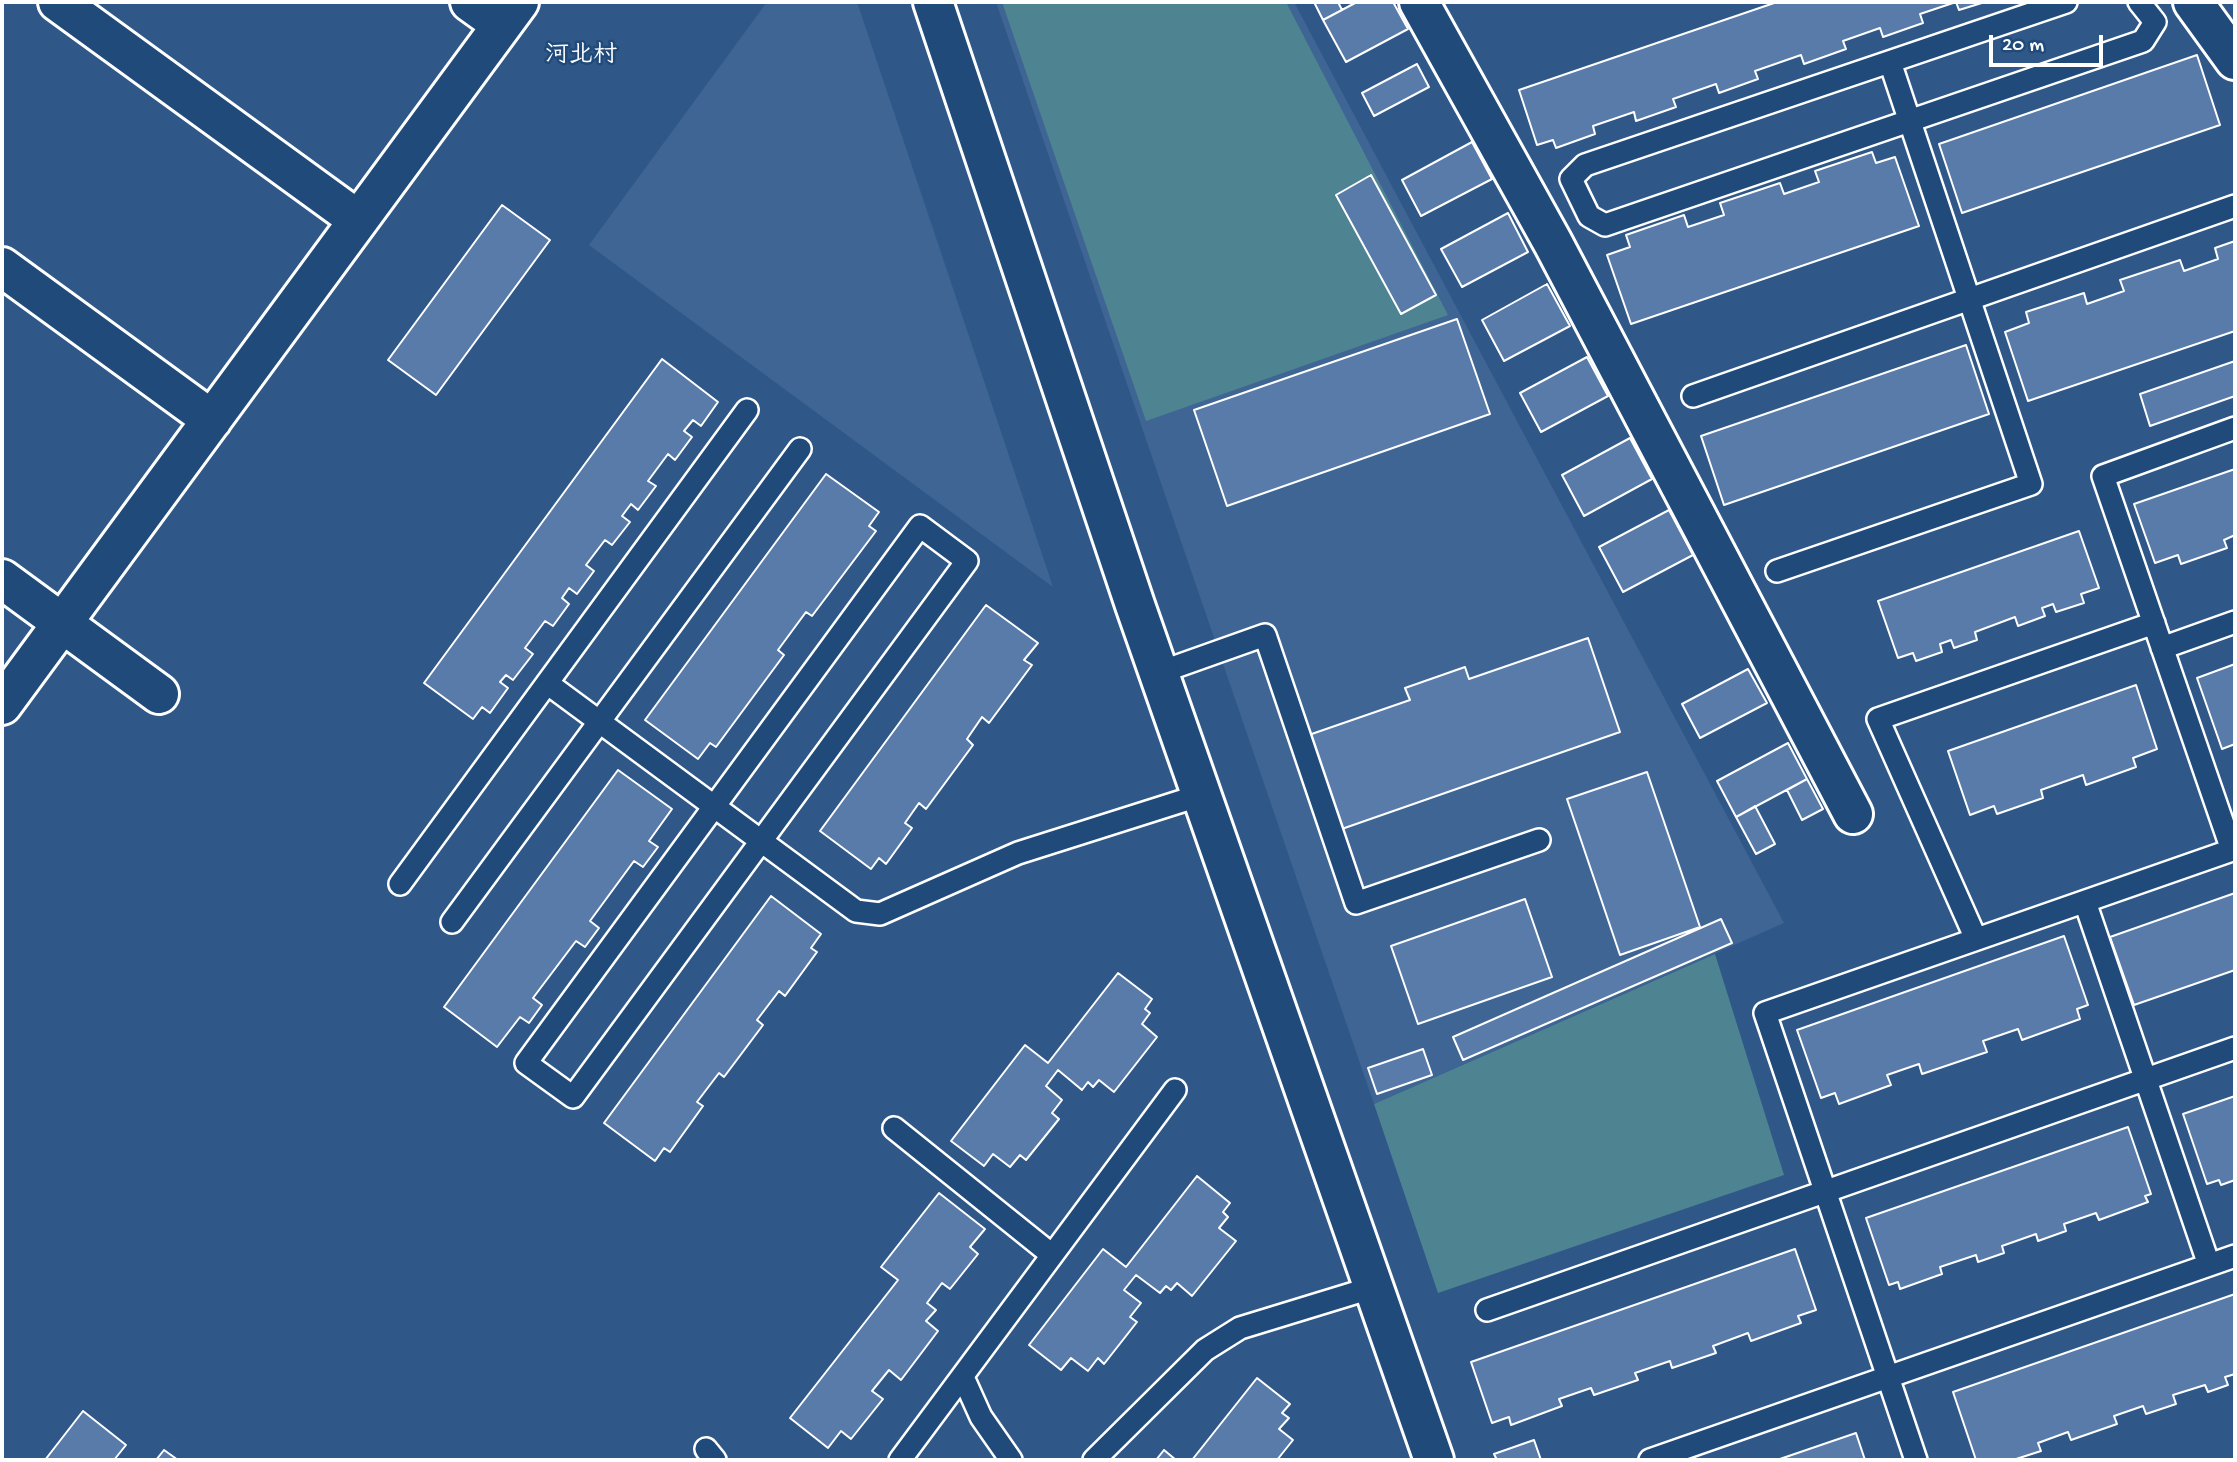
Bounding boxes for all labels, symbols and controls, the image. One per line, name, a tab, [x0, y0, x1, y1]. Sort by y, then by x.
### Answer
scale bar	[1992, 21, 2106, 65]
text: 20 m	[2002, 34, 2044, 59]
district label: 河北村	[545, 43, 617, 71]

